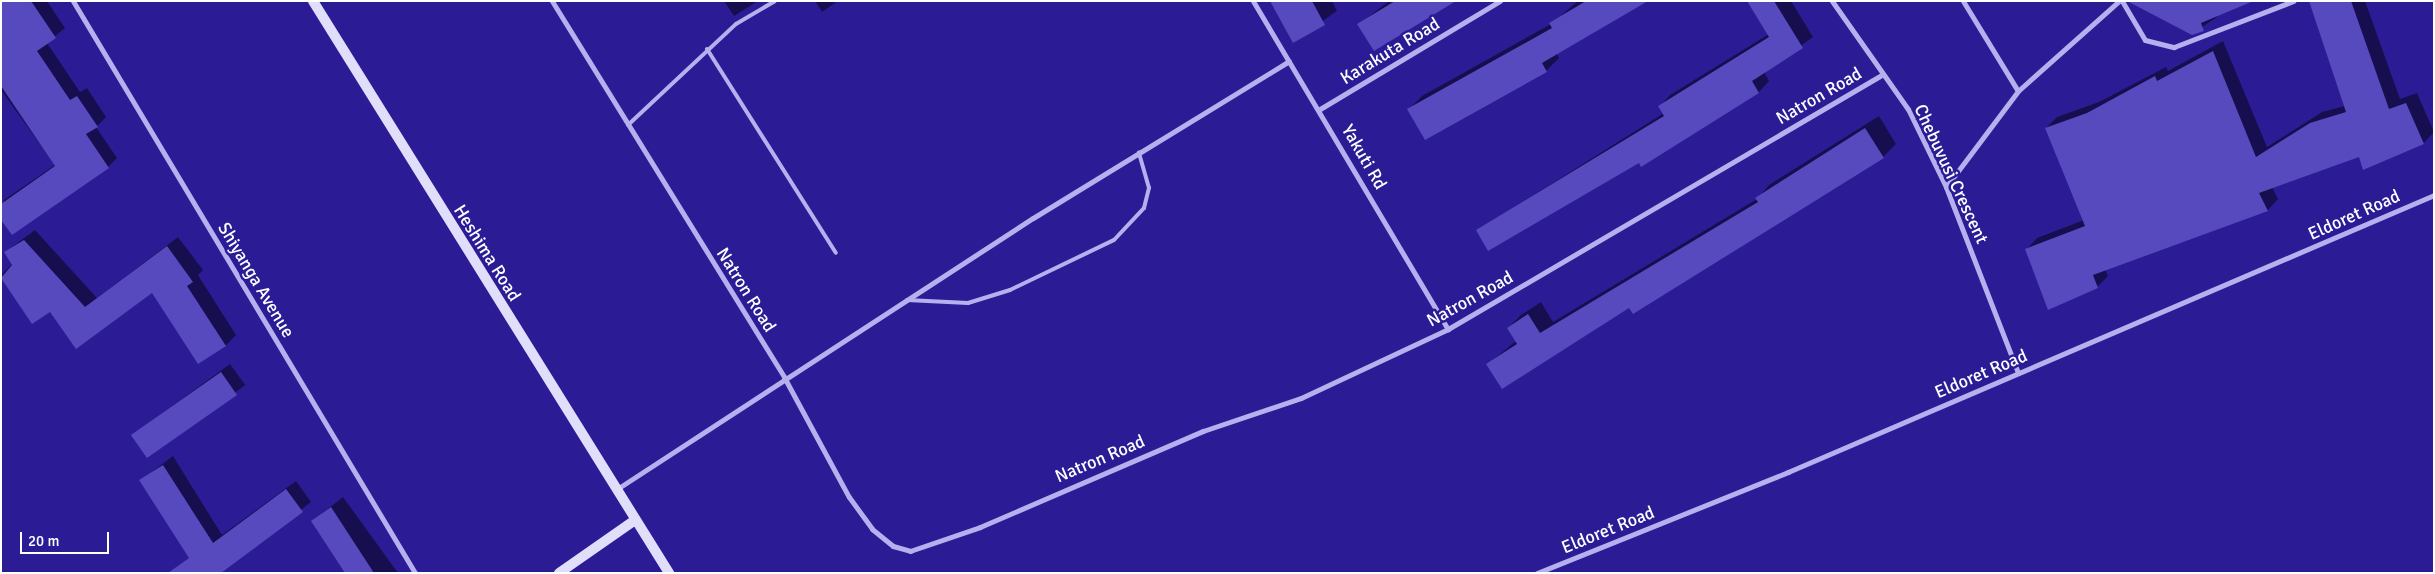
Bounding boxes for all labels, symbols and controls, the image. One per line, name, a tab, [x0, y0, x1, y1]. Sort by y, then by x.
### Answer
street label: Karakuta Road	[1336, 13, 1444, 89]
street label: Natron Road	[1772, 63, 1866, 129]
street label: Chebuvusi Crescent	[1909, 101, 1993, 247]
street label: Yakuti Rd	[1337, 121, 1391, 193]
street label: Eldoret Road	[2305, 185, 2403, 245]
street label: Heshima Road	[449, 201, 525, 305]
street label: Shiyanga Avenue	[213, 218, 299, 342]
street label: Natron Road	[712, 244, 780, 336]
street label: Natron Road	[1423, 266, 1517, 332]
street label: Eldoret Road	[1932, 345, 2030, 403]
street label: Natron Road	[1052, 430, 1148, 488]
street label: Eldoret Road	[1558, 502, 1658, 558]
scale bar	[22, 522, 111, 554]
text: 20 m	[28, 532, 59, 550]

